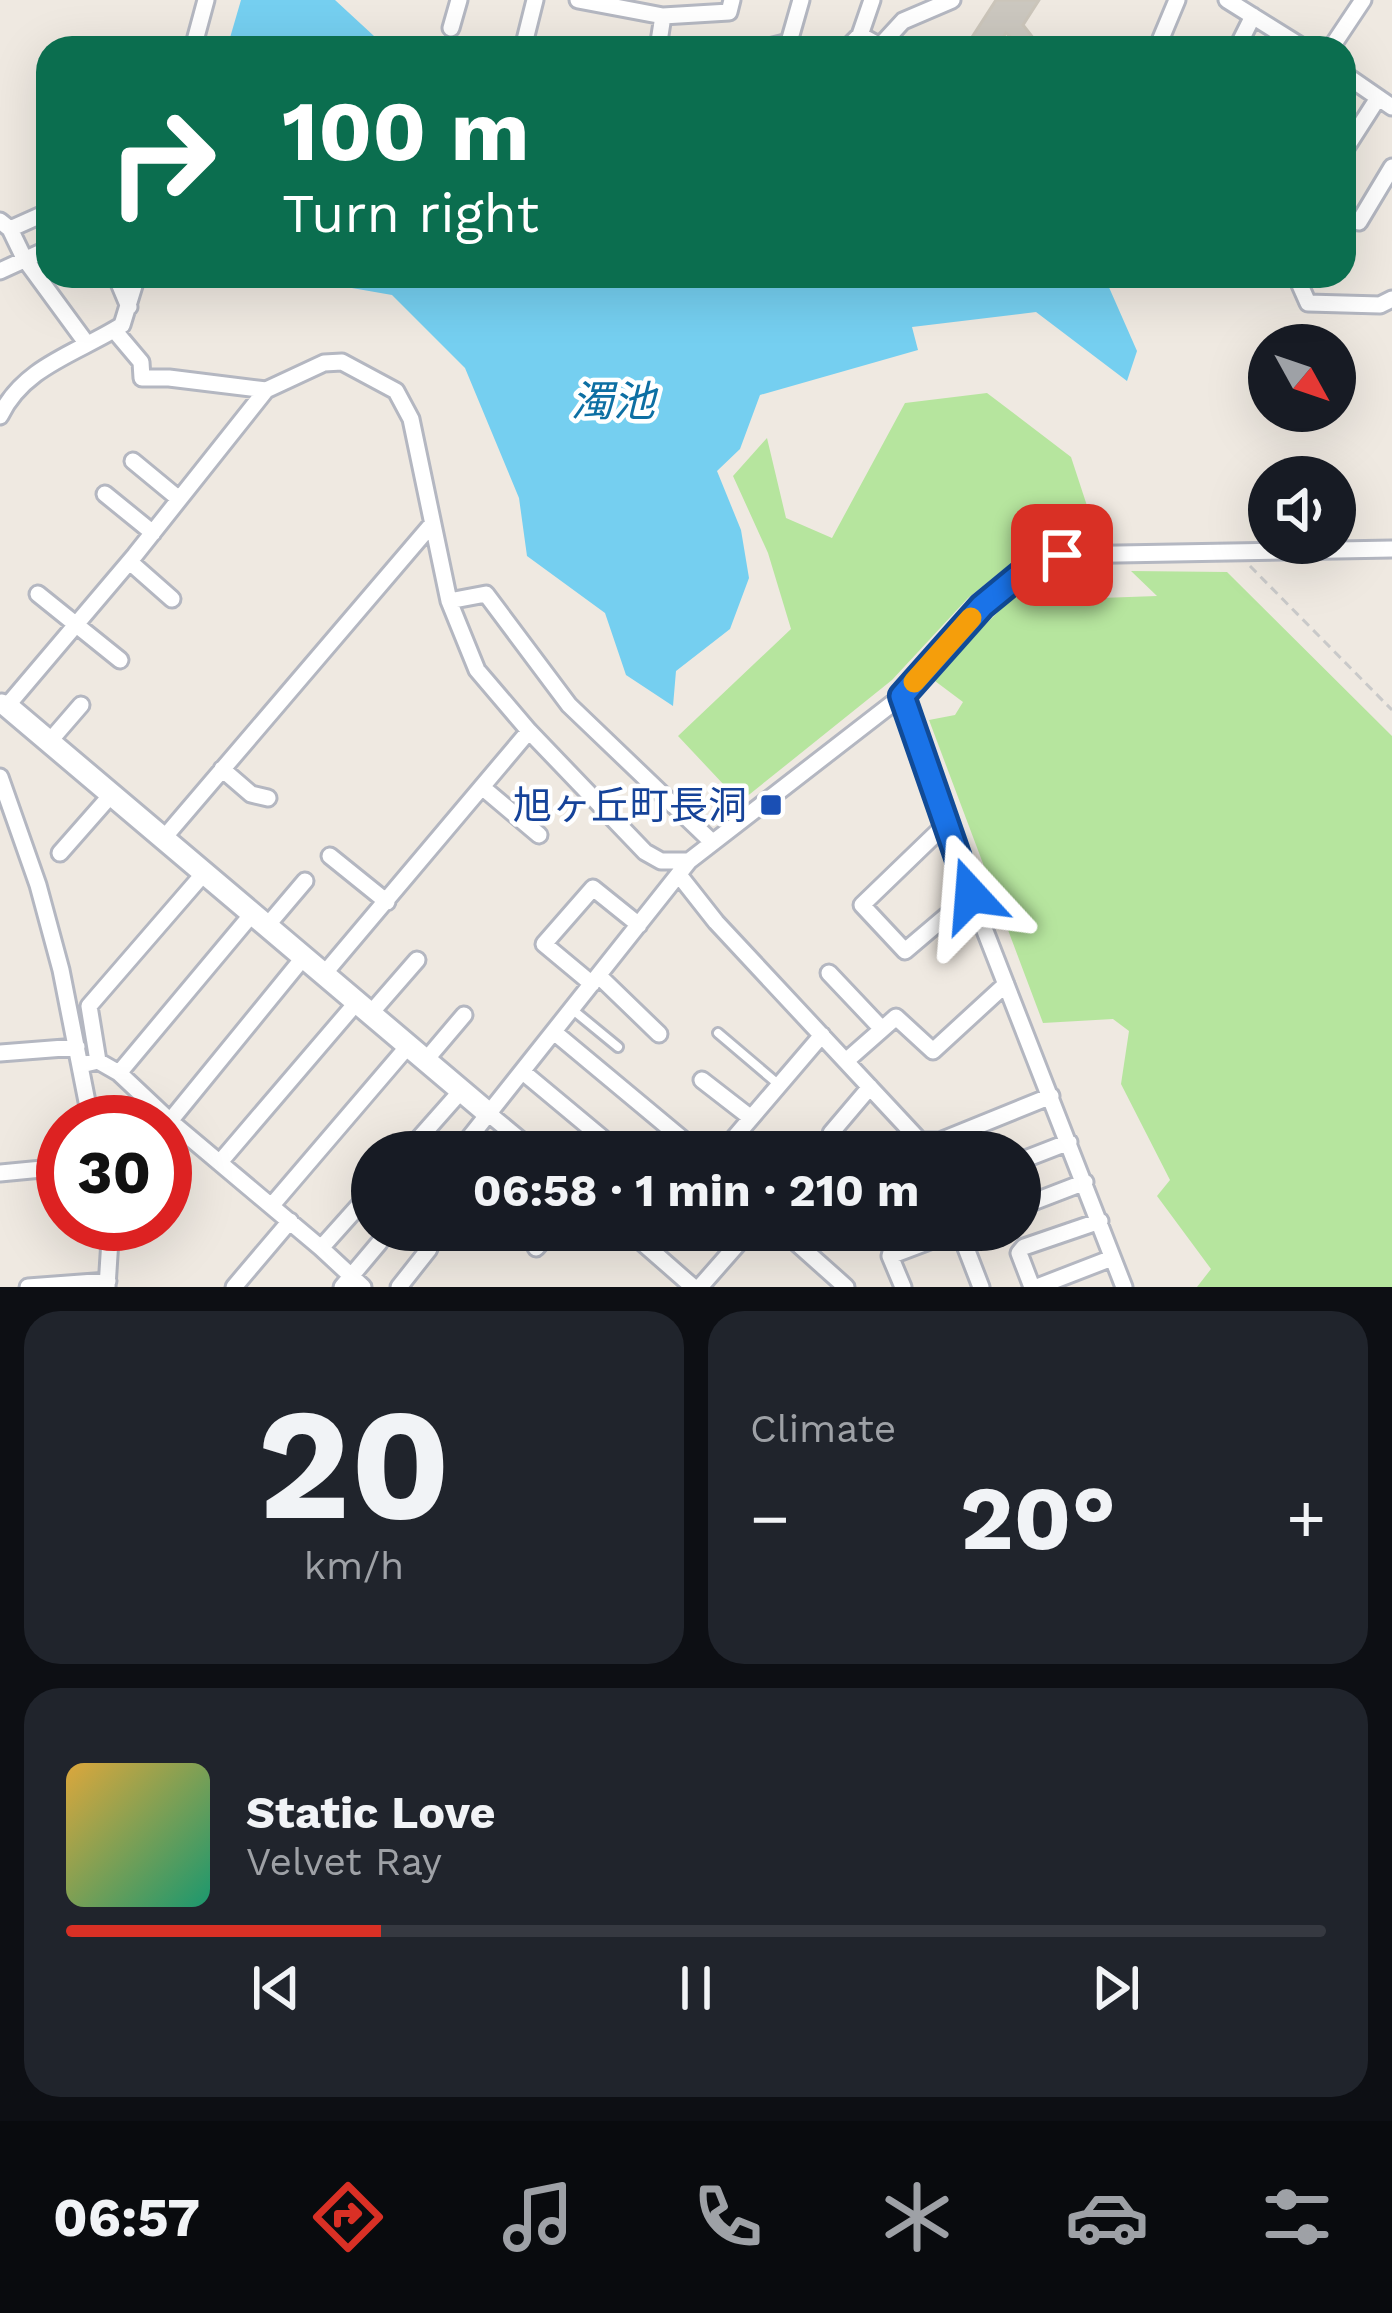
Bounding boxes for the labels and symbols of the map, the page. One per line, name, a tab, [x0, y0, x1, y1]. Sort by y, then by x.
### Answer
north arrow	[1248, 324, 1356, 432]
water label: 濁池	[571, 377, 659, 426]
pin	[1011, 504, 1113, 606]
place label: 旭ヶ丘町長洞	[513, 783, 747, 828]
marker: 旭ヶ丘町長洞	[758, 792, 784, 818]
position arrow	[908, 832, 1034, 958]
speed limit sign: 30	[36, 1095, 192, 1251]

